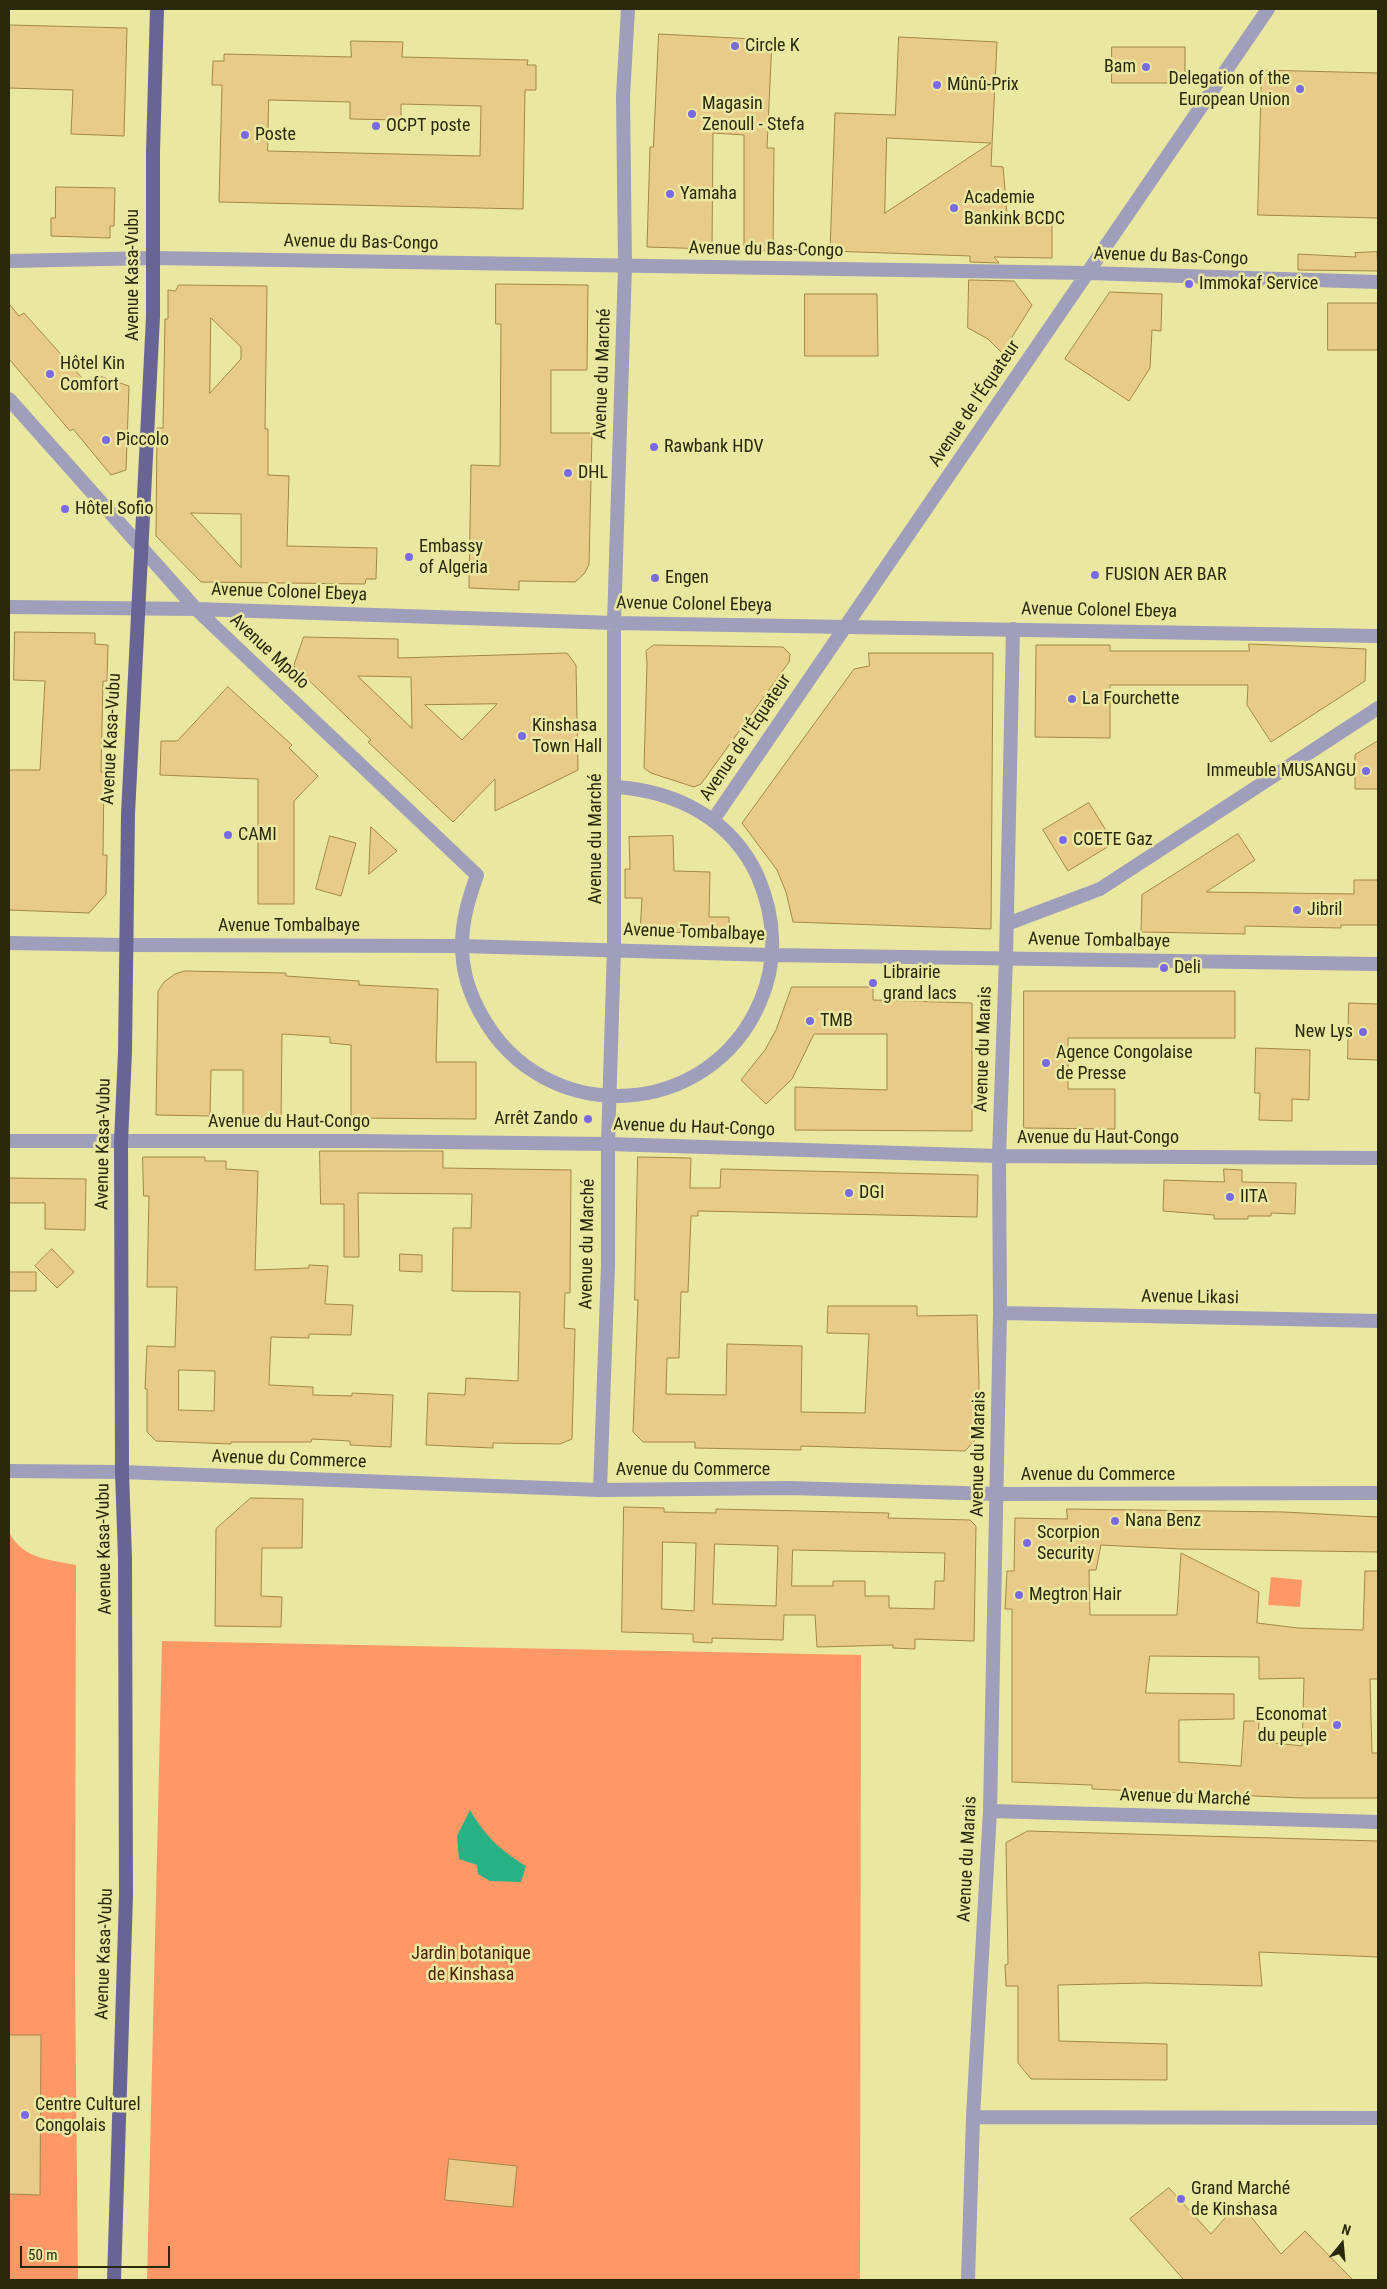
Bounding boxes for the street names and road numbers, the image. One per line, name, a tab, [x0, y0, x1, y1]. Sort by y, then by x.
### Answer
street label: Avenue Kasa-Vubu	[122, 209, 144, 341]
street label: Avenue du Bas-Congo	[283, 231, 439, 255]
street label: Avenue du Bas-Congo	[688, 238, 844, 262]
street label: Avenue du Bas-Congo	[1093, 244, 1249, 270]
street label: Avenue du Marché	[590, 308, 616, 440]
street label: Avenue de l'Équateur	[925, 337, 1025, 471]
street label: Avenue Colonel Ebeya	[211, 579, 367, 607]
street label: Avenue Colonel Ebeya	[616, 593, 772, 617]
street label: Avenue Colonel Ebeya	[1021, 599, 1177, 623]
street label: Avenue Mpolo	[225, 610, 313, 694]
street label: Avenue de l'Équateur	[696, 671, 796, 805]
street label: Avenue Kasa-Vubu	[98, 673, 126, 805]
street label: Avenue du Marché	[585, 774, 607, 904]
street label: Avenue Tombalbaye	[218, 915, 360, 937]
street label: Avenue Tombalbaye	[623, 920, 765, 946]
street label: Avenue Tombalbaye	[1028, 929, 1170, 953]
street label: Avenue du Marais	[971, 986, 997, 1112]
street label: Avenue Kasa-Vubu	[92, 1078, 116, 1210]
street label: Avenue du Haut-Congo	[208, 1111, 370, 1133]
street label: Avenue du Haut-Congo	[613, 1114, 775, 1142]
street label: Avenue du Haut-Congo	[1017, 1127, 1179, 1149]
street label: Avenue du Marché	[576, 1178, 600, 1310]
street label: Avenue Likasi	[1141, 1286, 1239, 1310]
street label: Avenue du Marais	[967, 1391, 991, 1517]
street label: Avenue du Commerce	[211, 1447, 367, 1473]
street label: Avenue du Commerce	[616, 1459, 770, 1481]
street label: Avenue du Commerce	[1021, 1464, 1175, 1486]
street label: Avenue Kasa-Vubu	[93, 1483, 117, 1615]
street label: Avenue du Marché	[1119, 1785, 1251, 1811]
street label: Avenue du Marais	[954, 1796, 982, 1922]
street label: Avenue Kasa-Vubu	[92, 1888, 118, 2020]

